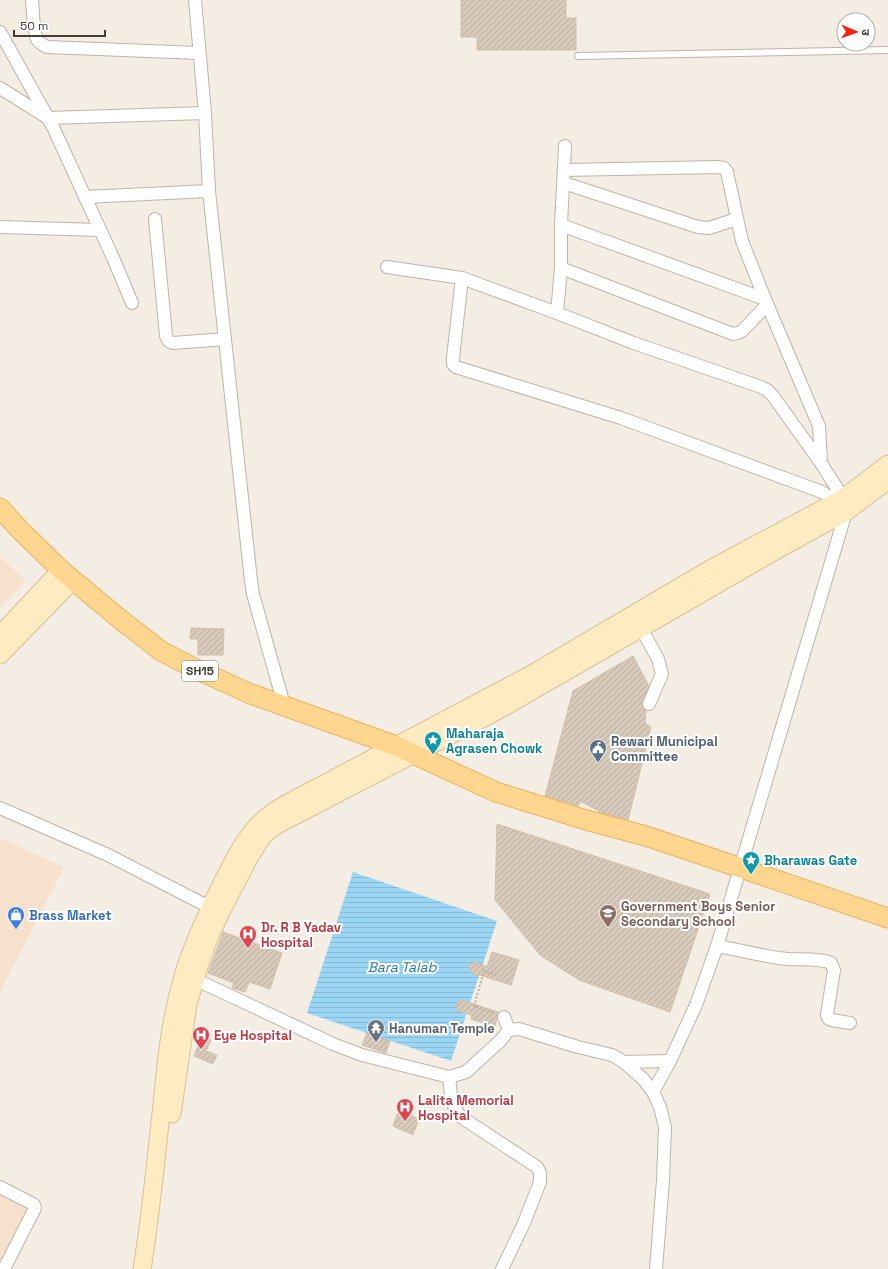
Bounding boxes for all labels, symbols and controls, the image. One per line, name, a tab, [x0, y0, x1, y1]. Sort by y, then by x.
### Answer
scale bar	[14, 12, 105, 38]
north arrow	[836, 12, 876, 52]
text: 50 m	[20, 18, 48, 34]
text: उ	[859, 29, 873, 36]
road number: SH15	[182, 661, 218, 681]
place label: Maharaja Agrasen Chowk	[446, 725, 543, 757]
place icon: Maharaja Agrasen Chowk	[423, 730, 443, 755]
place label: Rewari Municipal Committee	[611, 733, 718, 765]
public building icon: Rewari Municipal Committee	[588, 738, 608, 763]
place icon: Bharawas Gate	[741, 850, 761, 875]
place label: Bharawas Gate	[764, 852, 857, 869]
place label: Government Boys Senior Secondary School	[621, 898, 775, 930]
school or university icon: Government Boys Senior Secondary School	[598, 903, 618, 928]
shop icon: Brass Market	[6, 905, 26, 930]
place label: Brass Market	[29, 907, 111, 924]
place label: Dr. R B Yadav Hospital	[261, 919, 341, 951]
hospital icon: Dr. R B Yadav Hospital	[238, 924, 258, 949]
water label: Bara Talab	[367, 958, 438, 976]
temple icon: Hanuman Temple	[366, 1018, 386, 1043]
place label: Hanuman Temple	[389, 1020, 495, 1037]
hospital icon: Eye Hospital	[191, 1025, 211, 1050]
place label: Eye Hospital	[214, 1027, 292, 1044]
place label: Lalita Memorial Hospital	[418, 1092, 514, 1124]
hospital icon: Lalita Memorial Hospital	[395, 1097, 415, 1122]

